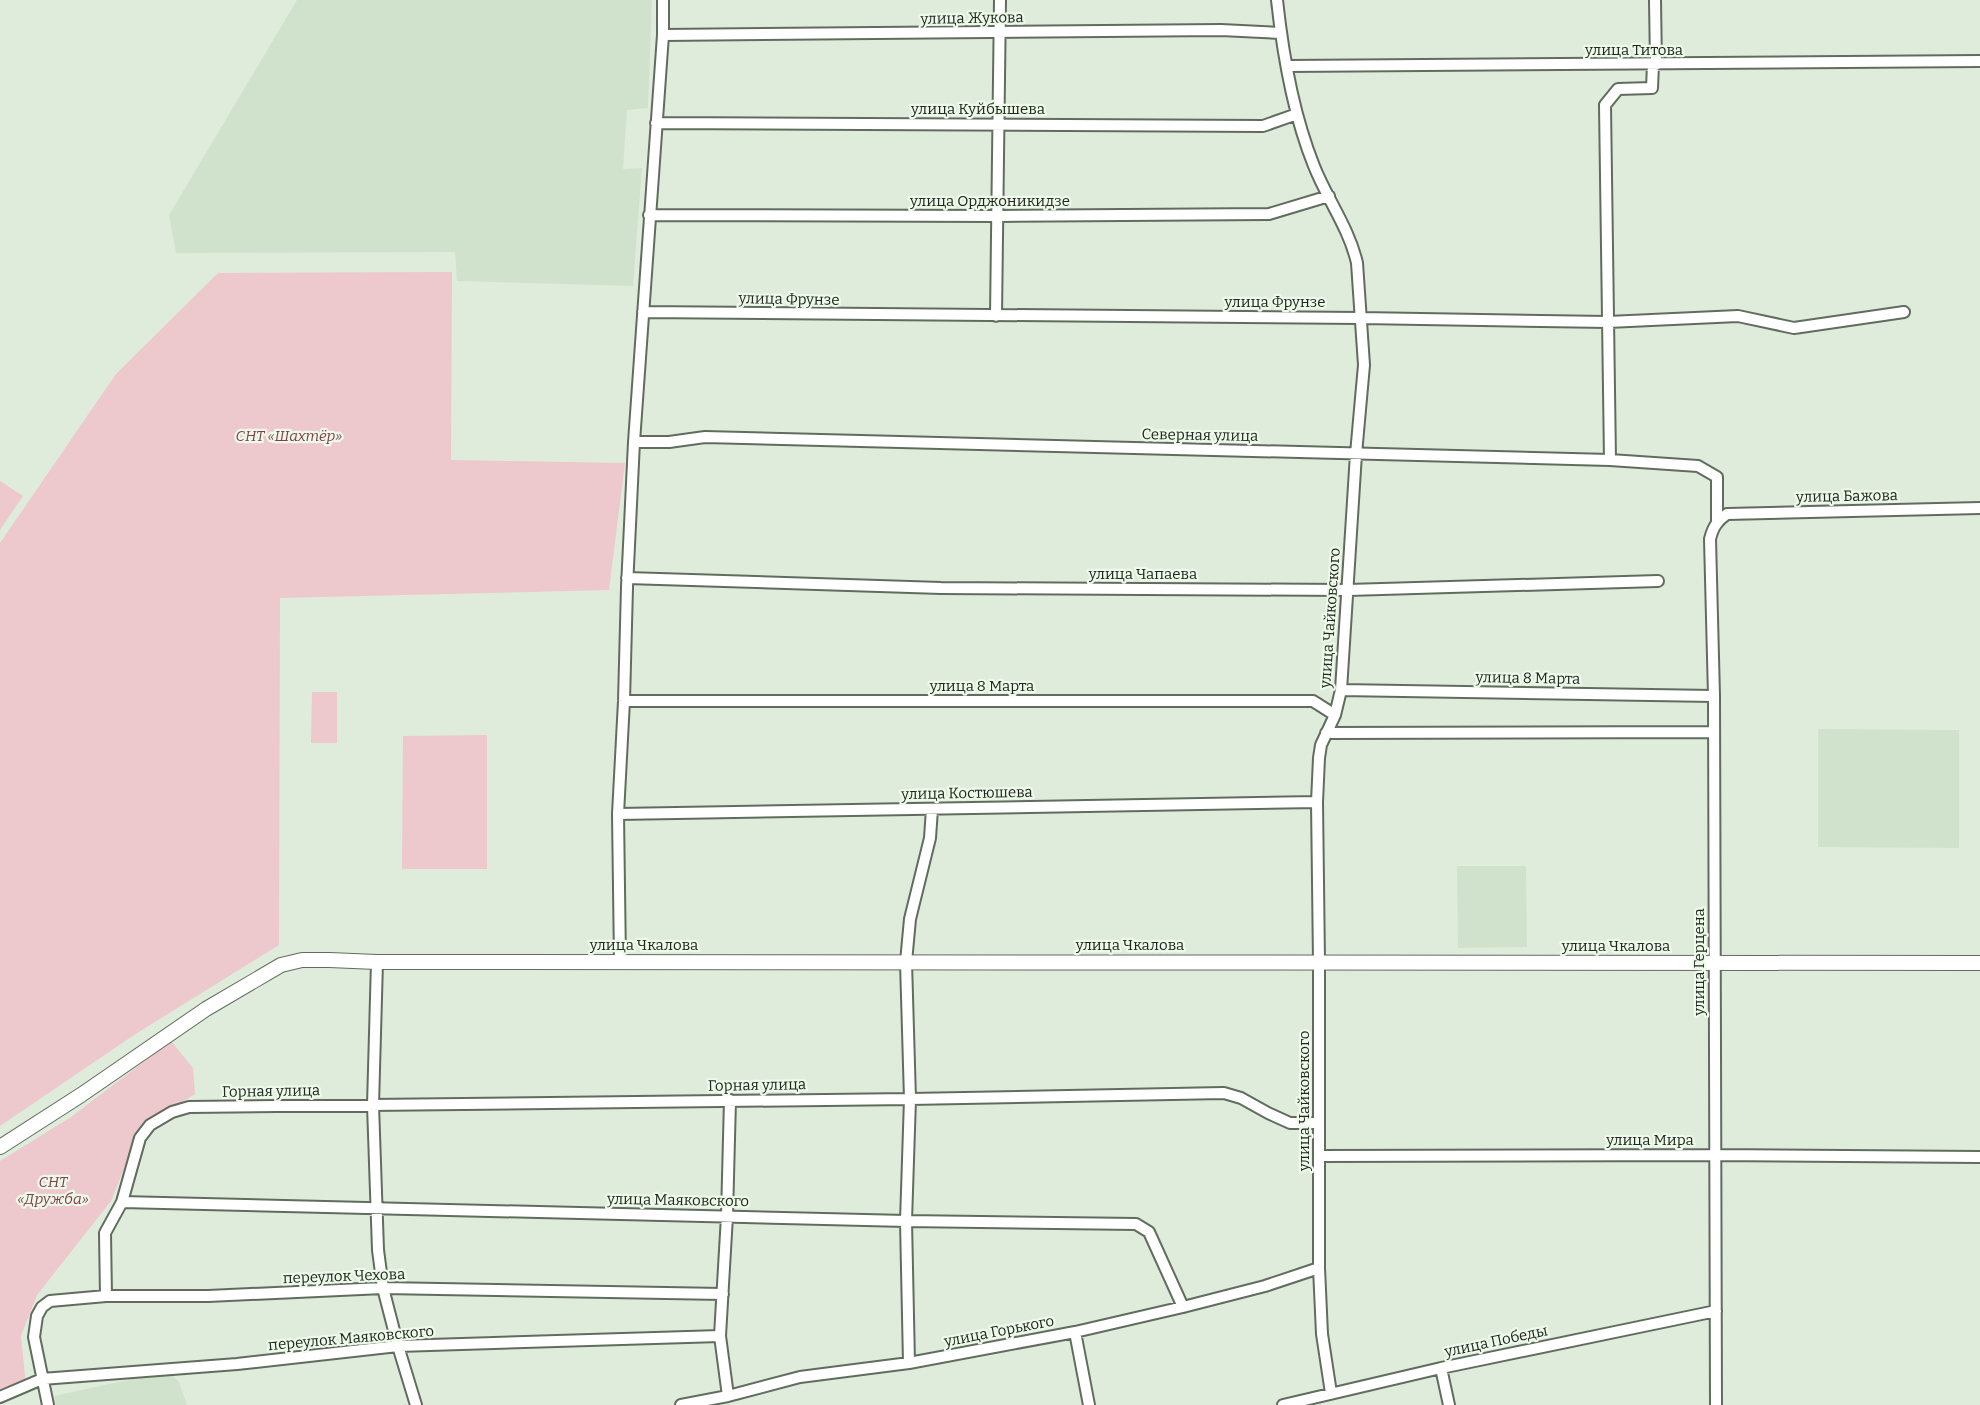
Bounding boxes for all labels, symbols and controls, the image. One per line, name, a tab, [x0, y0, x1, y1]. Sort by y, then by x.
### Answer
street label: улица Жукова	[919, 8, 1024, 28]
street label: улица Титова	[1584, 41, 1683, 59]
street label: улица Куйбышева	[910, 100, 1045, 118]
street label: улица Орджоникидзе	[909, 192, 1070, 210]
street label: улица Фрунзе	[737, 289, 840, 309]
street label: улица Фрунзе	[1224, 293, 1325, 311]
street label: Северная улица	[1141, 425, 1259, 445]
park label: СНТ «Шахтёр»	[236, 427, 342, 445]
street label: улица Бажова	[1795, 486, 1898, 506]
street label: улица Чайковского	[1316, 547, 1344, 690]
street label: улица Чапаева	[1088, 565, 1197, 583]
street label: улица 8 Марта	[1475, 668, 1580, 688]
street label: улица 8 Марта	[929, 677, 1034, 695]
street label: улица Костюшева	[900, 783, 1033, 803]
street label: улица Герцена	[1690, 908, 1708, 1017]
street label: улица Чкалова	[589, 936, 698, 954]
street label: улица Чкалова	[1075, 936, 1184, 954]
street label: улица Чкалова	[1561, 937, 1670, 955]
street label: улица Чайковского	[1295, 1031, 1313, 1172]
street label: Горная улица	[708, 1075, 806, 1095]
street label: Горная улица	[222, 1081, 320, 1101]
street label: улица Мира	[1605, 1131, 1694, 1149]
park label: СНТ «Дружба»	[17, 1173, 89, 1208]
street label: улица Маяковского	[606, 1190, 749, 1210]
street label: переулок Чехова	[282, 1265, 406, 1287]
street label: улица Горького	[941, 1312, 1056, 1351]
street label: улица Победы	[1442, 1321, 1549, 1361]
street label: переулок Маяковского	[267, 1322, 435, 1354]

